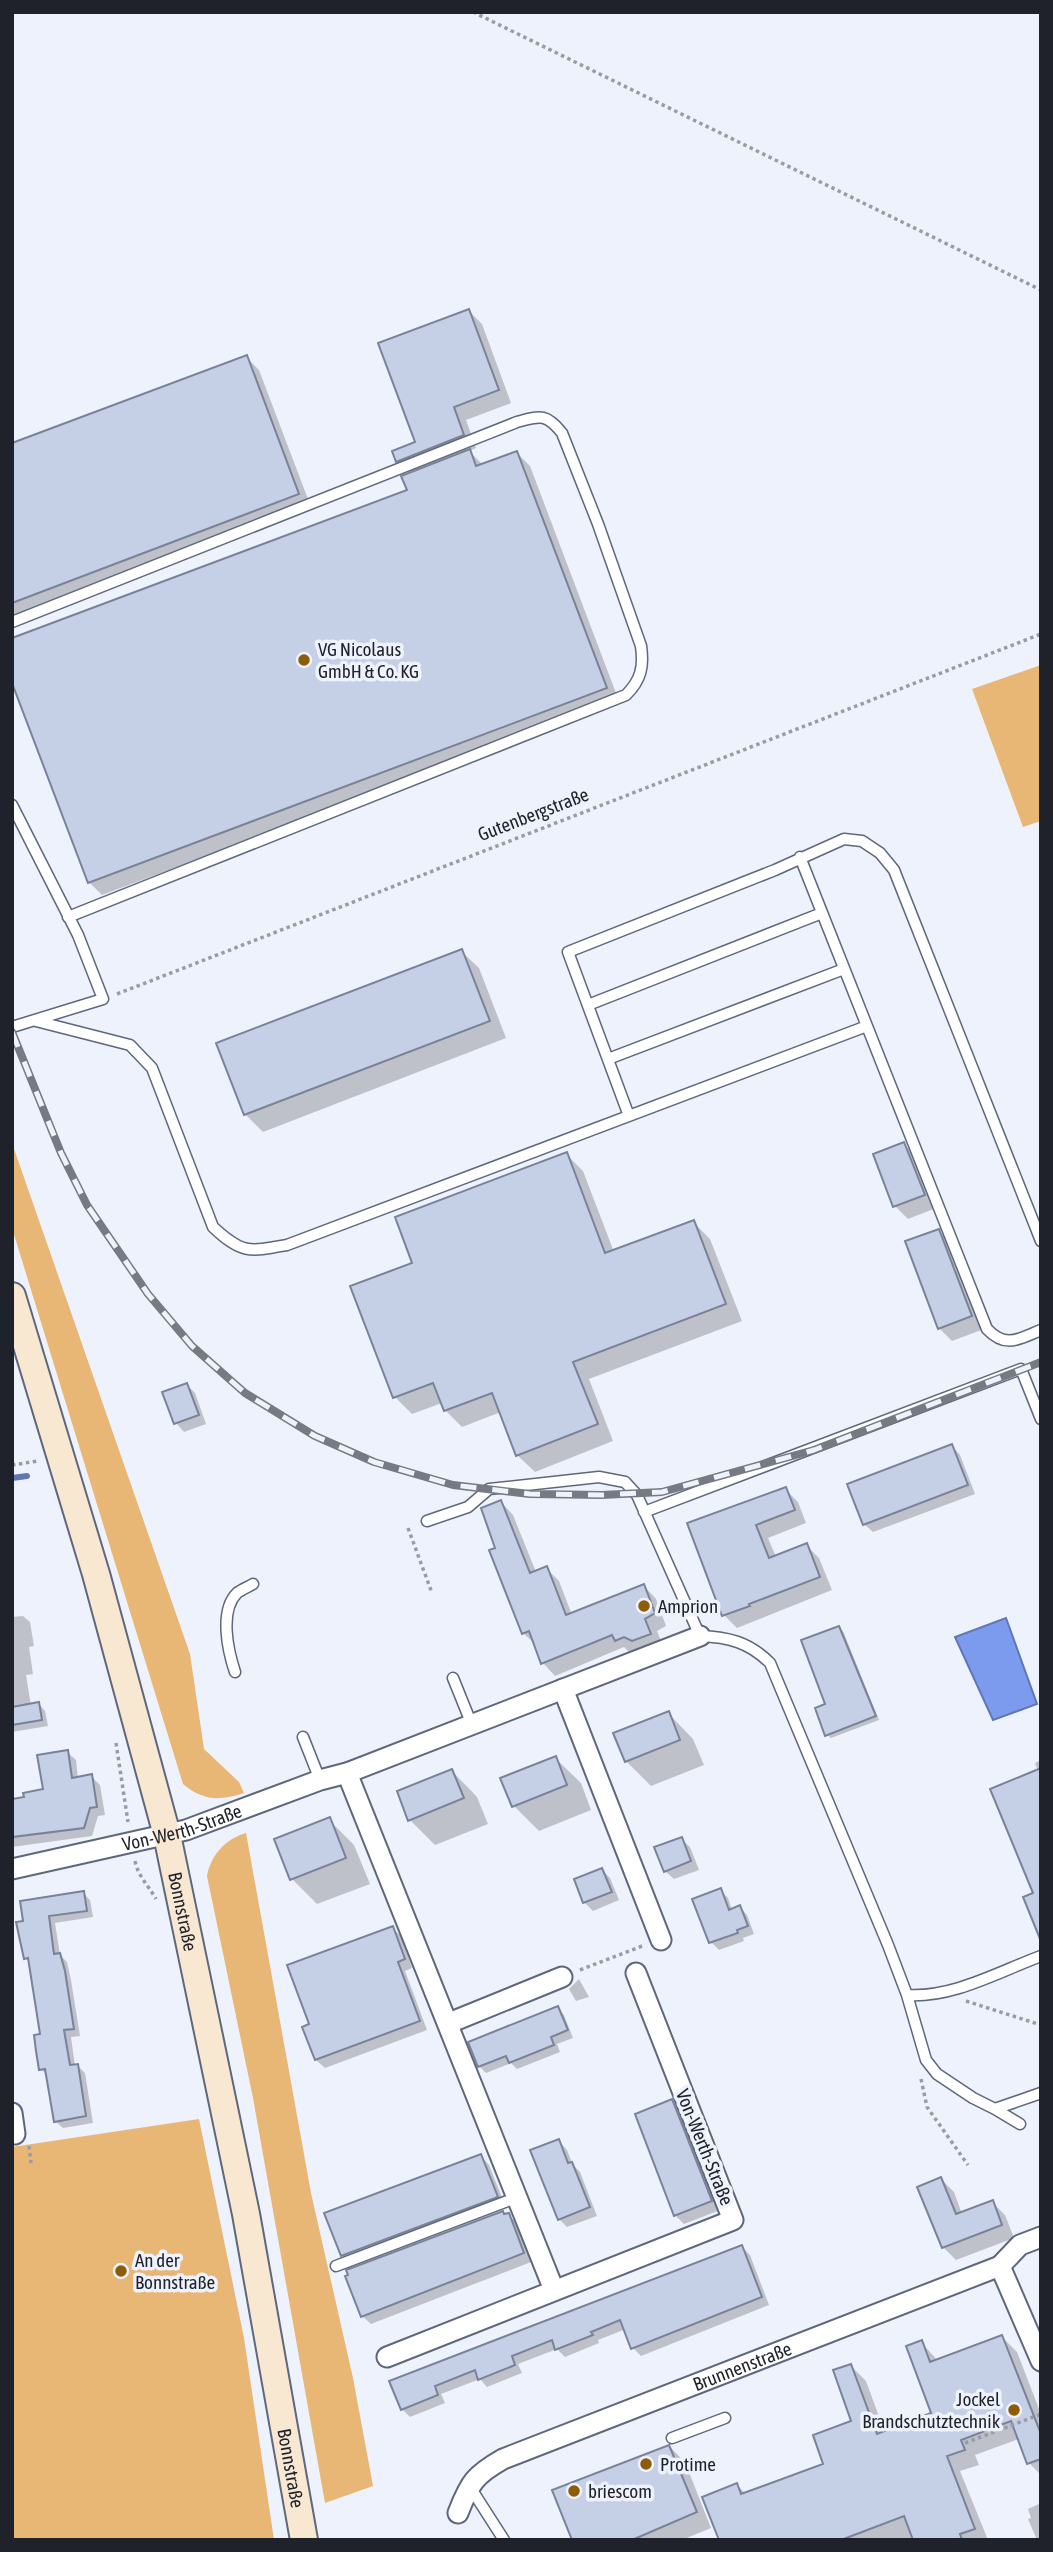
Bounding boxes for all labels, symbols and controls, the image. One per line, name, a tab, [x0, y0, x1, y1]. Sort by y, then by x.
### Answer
place label: VG Nicolaus GmbH & Co. KG	[318, 638, 419, 682]
marker: VG Nicolaus GmbH & Co. KG	[296, 652, 312, 668]
street label: Gutenbergstraße	[474, 783, 592, 845]
place label: Amprion	[658, 1595, 718, 1617]
marker: Amprion	[636, 1598, 652, 1614]
street label: Von-Werth-Straße	[120, 1799, 245, 1855]
street label: Bonnstraße	[164, 1870, 202, 1953]
street label: Von-Werth-Straße	[672, 2086, 738, 2208]
place label: An der Bonnstraße	[135, 2249, 215, 2293]
marker: An der Bonnstraße	[113, 2263, 129, 2279]
street label: Brunnenstraße	[690, 2337, 795, 2395]
place label: Jockel Brandschutztechnik	[862, 2388, 1001, 2432]
marker: Jockel Brandschutztechnik	[1006, 2402, 1022, 2418]
street label: Bonnstraße	[273, 2427, 309, 2509]
place label: Protime	[660, 2453, 716, 2475]
marker: Protime	[638, 2456, 654, 2472]
place label: briescom	[588, 2480, 652, 2502]
marker: briescom	[566, 2483, 582, 2499]

